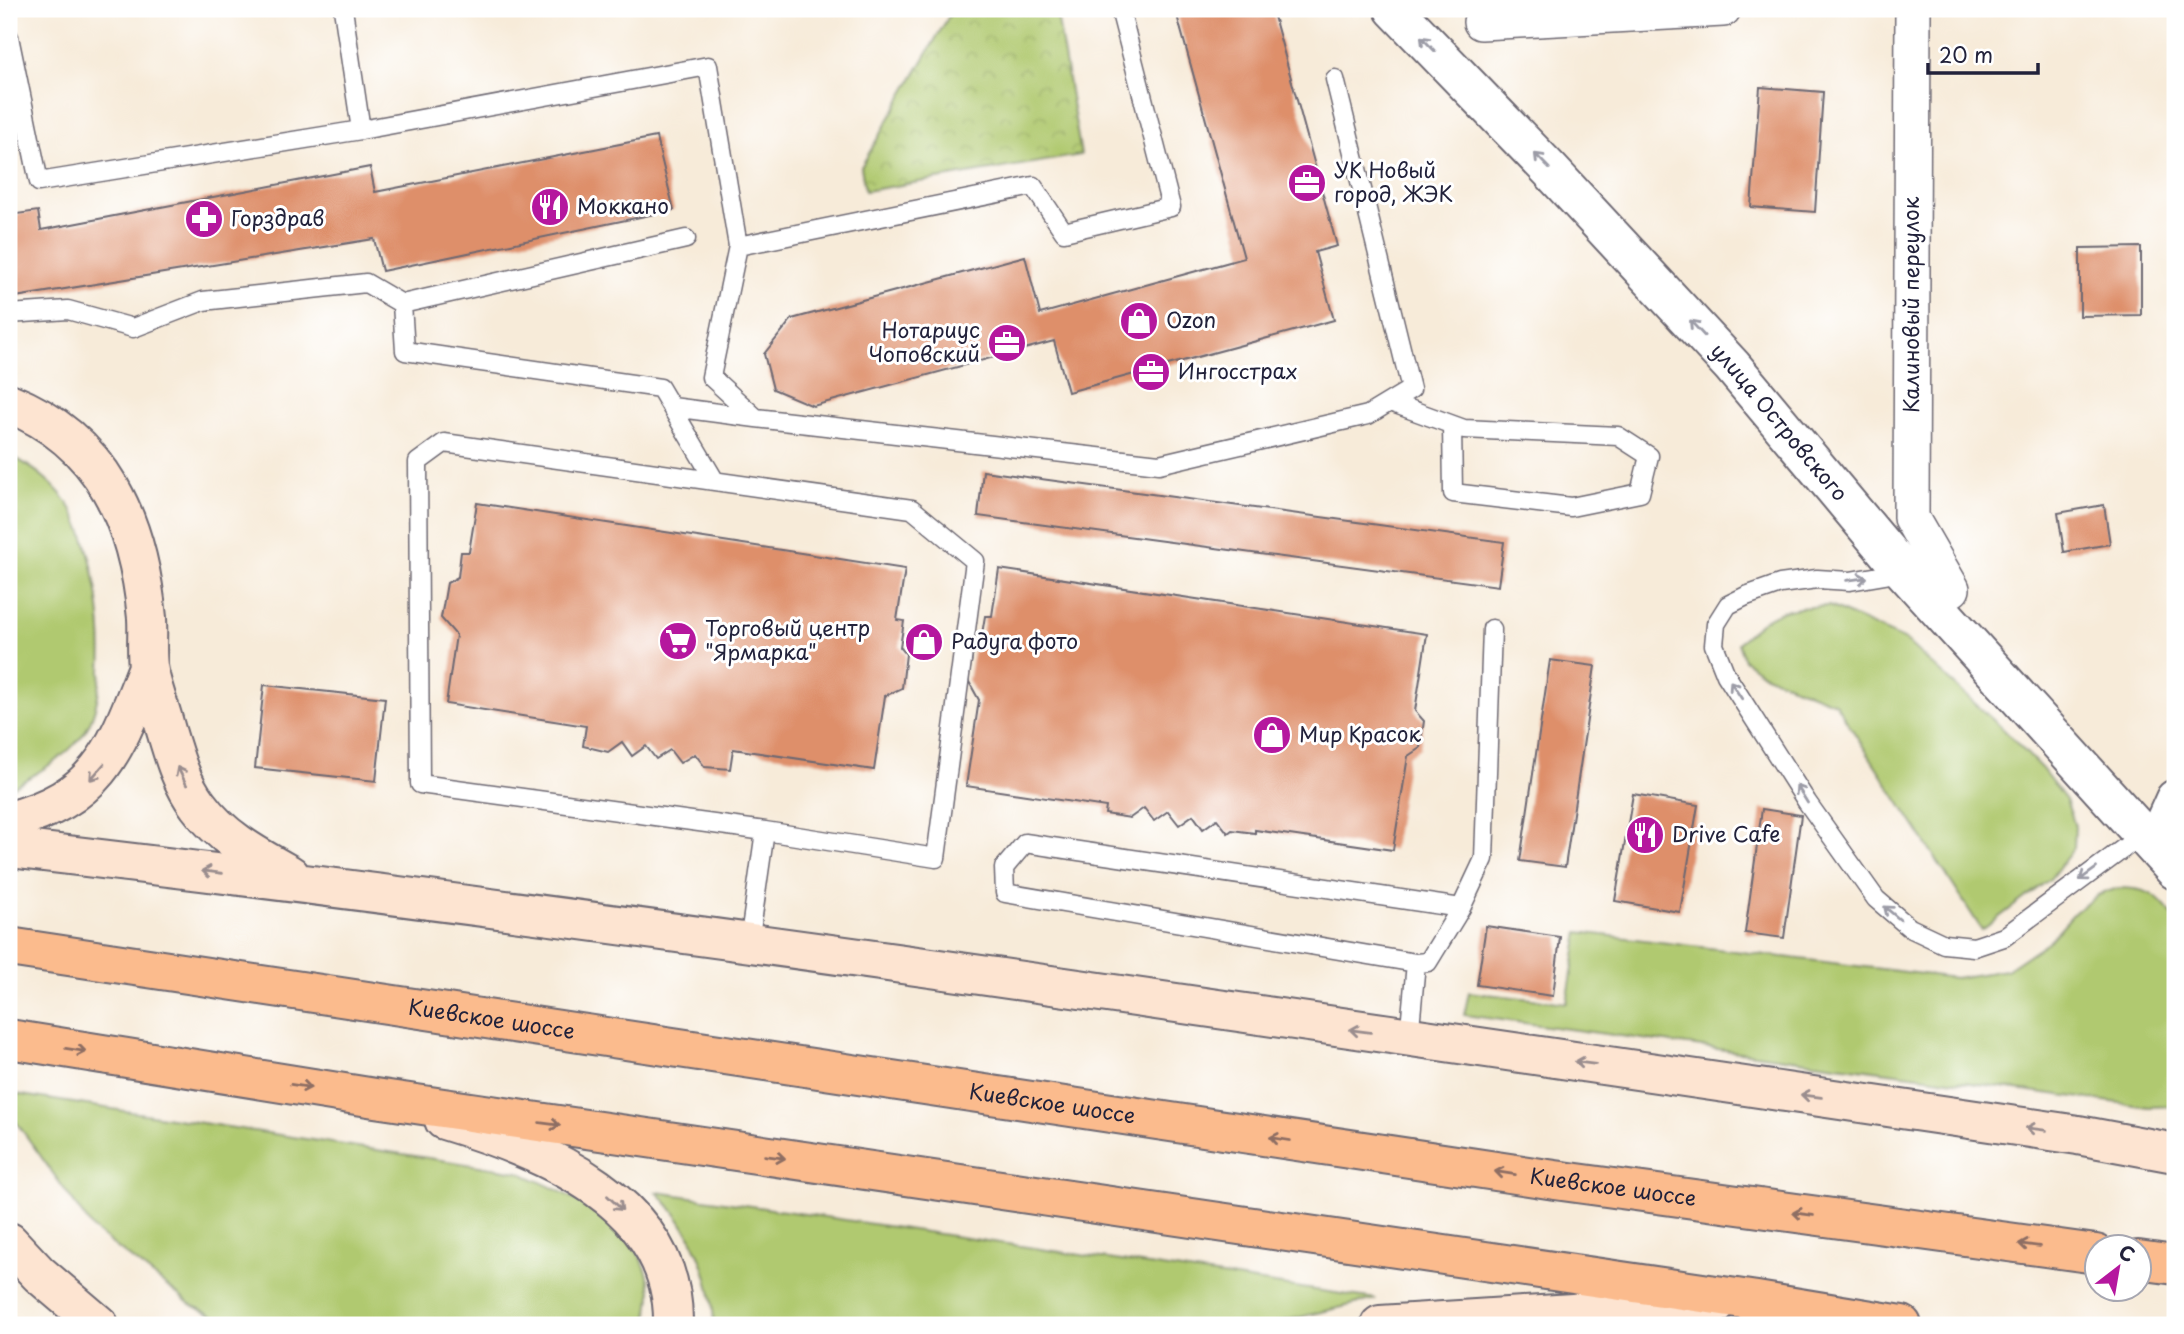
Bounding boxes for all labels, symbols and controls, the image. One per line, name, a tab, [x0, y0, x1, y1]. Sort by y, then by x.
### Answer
scale bar	[1928, 32, 2039, 76]
one-way arrow	[1419, 36, 1436, 53]
text: 20 m	[1939, 38, 1993, 70]
place label: УК Новый город, ЖЭК	[1334, 153, 1453, 209]
one-way arrow	[1533, 153, 1550, 170]
office icon: УК Новый город, ЖЭК	[1286, 162, 1328, 204]
restaurant icon: Моккано	[529, 186, 571, 228]
place label: Моккано	[577, 189, 669, 221]
street label: Калиновый переулок	[1894, 196, 1926, 413]
pharmacy icon: Горздрав	[183, 198, 225, 240]
place label: Горздрав	[231, 201, 324, 233]
shop icon: Ozon	[1118, 300, 1160, 342]
place label: Ozon	[1166, 303, 1216, 335]
place label: Нотариус Чоповский	[869, 313, 980, 369]
one-way arrow	[1688, 320, 1705, 337]
office icon: Нотариус Чоповский	[986, 322, 1028, 364]
street label: улица Островского	[1704, 335, 1856, 507]
office icon: Ингосстрах	[1130, 351, 1172, 393]
place label: Ингосстрах	[1178, 354, 1297, 386]
one-way arrow	[1845, 572, 1867, 585]
place label: Торговый центр "Ярмарка"	[705, 611, 870, 667]
supermarket icon: Торговый центр "Ярмарка"	[657, 620, 699, 662]
shop icon: Радуга фото	[903, 621, 945, 663]
place label: Радуга фото	[951, 624, 1078, 656]
one-way arrow	[1729, 681, 1743, 701]
shop icon: Мир Красок	[1251, 714, 1293, 756]
place label: Мир Красок	[1299, 717, 1421, 749]
one-way arrow	[89, 762, 105, 780]
one-way arrow	[174, 767, 188, 787]
one-way arrow	[1795, 785, 1810, 804]
restaurant icon: Drive Cafe	[1624, 814, 1666, 856]
place label: Drive Cafe	[1672, 817, 1780, 849]
one-way arrow	[201, 866, 224, 879]
one-way arrow	[2079, 866, 2098, 881]
one-way arrow	[1884, 906, 1902, 921]
street label: Киевское шоссе	[407, 989, 577, 1046]
one-way arrow	[1349, 1024, 1372, 1037]
one-way arrow	[64, 1044, 87, 1057]
one-way arrow	[1575, 1056, 1597, 1069]
street label: Киевское шоссе	[967, 1074, 1138, 1131]
one-way arrow	[289, 1080, 312, 1093]
one-way arrow	[1800, 1089, 1822, 1102]
one-way arrow	[538, 1118, 561, 1131]
one-way arrow	[2025, 1122, 2048, 1135]
one-way arrow	[1270, 1132, 1292, 1145]
one-way arrow	[763, 1151, 786, 1164]
street label: Киевское шоссе	[1528, 1158, 1699, 1213]
one-way arrow	[1494, 1166, 1517, 1179]
one-way arrow	[606, 1194, 623, 1211]
one-way arrow	[1793, 1207, 1815, 1220]
north arrow	[2082, 1232, 2152, 1302]
text: С	[2114, 1237, 2141, 1268]
one-way arrow	[2018, 1238, 2041, 1251]

